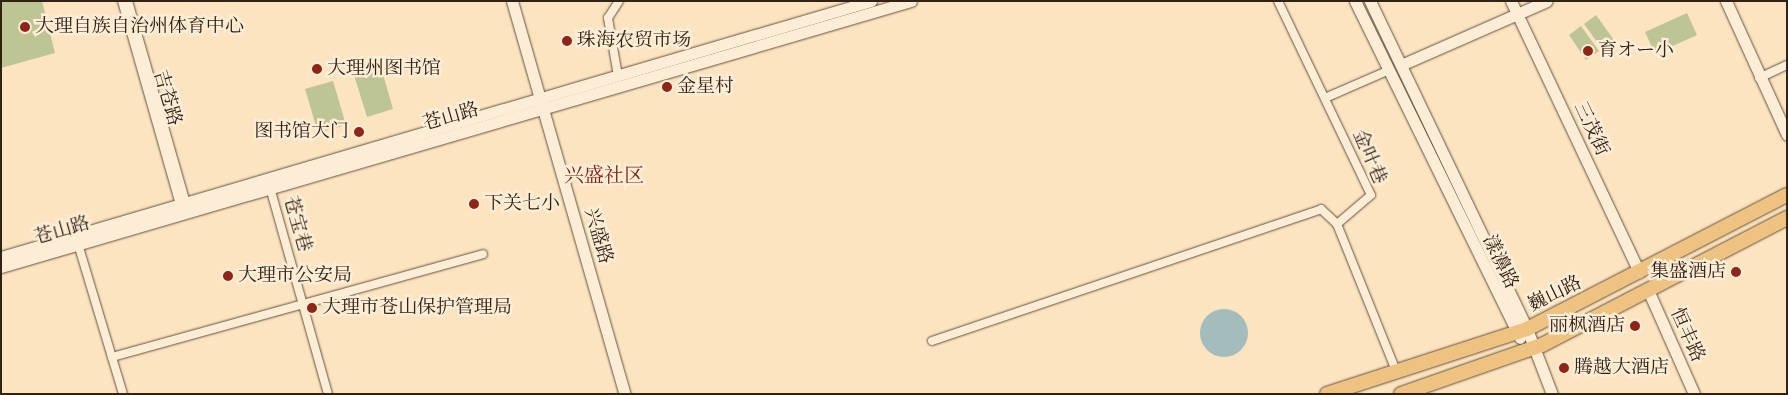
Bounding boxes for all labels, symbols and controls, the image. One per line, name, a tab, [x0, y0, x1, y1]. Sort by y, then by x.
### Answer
place label: 大理自族自治州体育中心	[35, 16, 244, 38]
marker: 大理自族自治州体育中心	[19, 21, 31, 33]
place label: 珠海农贸市场	[577, 30, 691, 52]
marker: 珠海农贸市场	[561, 35, 573, 47]
place label: 育オー小	[1598, 40, 1674, 62]
marker: 育オー小	[1582, 45, 1594, 57]
place label: 大理州图书馆	[327, 58, 441, 80]
marker: 大理州图书馆	[311, 63, 323, 75]
street label: 吉苍路	[148, 67, 186, 129]
place label: 金星村	[677, 76, 734, 98]
marker: 金星村	[661, 81, 673, 93]
street label: 苍山路	[420, 98, 482, 136]
street label: 三茂街	[1569, 98, 1613, 160]
place label: 图书馆大门	[254, 121, 349, 143]
marker: 图书馆大门	[353, 126, 365, 138]
street label: 金叶巷	[1347, 126, 1391, 188]
district label: 兴盛社区	[564, 164, 644, 188]
street label: 苍宝巷	[278, 193, 316, 255]
place label: 下关七小	[484, 193, 560, 215]
marker: 下关七小	[468, 198, 480, 210]
street label: 兴盛路	[579, 205, 617, 267]
street label: 苍山路	[31, 212, 93, 250]
street label: 漾濞路	[1477, 231, 1523, 293]
place label: 集盛酒店	[1650, 261, 1726, 283]
place label: 大理市公安局	[238, 265, 352, 287]
marker: 集盛酒店	[1730, 266, 1742, 278]
marker: 大理市公安局	[222, 270, 234, 282]
street label: 巍山路	[1524, 271, 1586, 317]
place label: 大理市苍山保护管理局	[322, 297, 512, 319]
marker: 大理市苍山保护管理局	[306, 302, 318, 314]
street label: 恒丰路	[1665, 304, 1709, 366]
place label: 丽枫酒店	[1549, 315, 1625, 337]
marker: 丽枫酒店	[1629, 320, 1641, 332]
place label: 腾越大酒店	[1574, 357, 1669, 379]
marker: 腾越大酒店	[1558, 362, 1570, 374]

